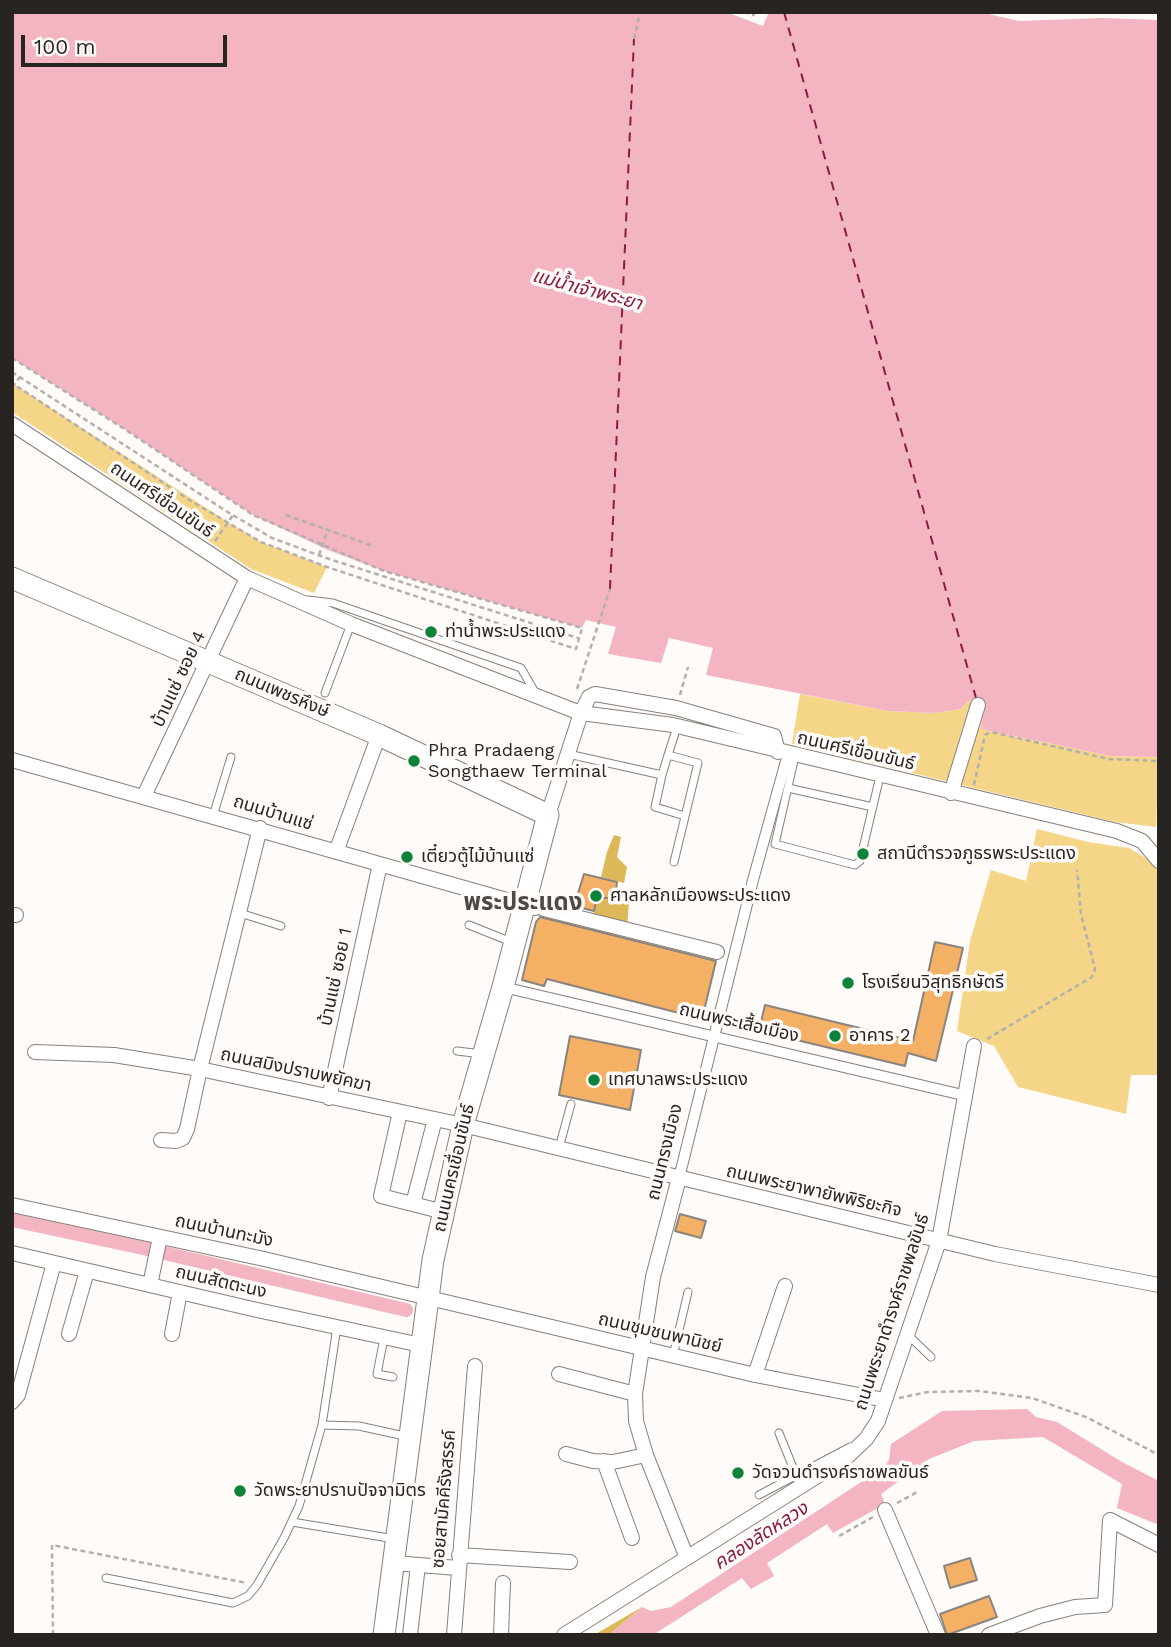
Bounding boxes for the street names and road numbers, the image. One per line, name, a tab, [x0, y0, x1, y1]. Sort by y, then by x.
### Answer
street label: ถนนศรีเขื่อนขันธ์	[106, 458, 218, 542]
street label: บ้านแซ่ ซอย 4	[147, 628, 211, 730]
street label: ถนนเพชรหึงษ์	[231, 663, 333, 723]
street label: ถนนศรีเขื่อนขันธ์	[795, 727, 917, 775]
street label: ถนนบ้านแซ่	[231, 791, 315, 835]
street label: บ้านแซ่ ซอย 1	[315, 926, 357, 1028]
street label: ถนนพระเสื้อเมือง	[677, 999, 801, 1047]
street label: ถนนสมิงปราบพยัคฆา	[218, 1043, 374, 1097]
street label: ถนนนครเขื่อนขันธ์	[429, 1102, 479, 1234]
street label: ถนนทรงเมือง	[643, 1102, 687, 1202]
street label: ถนนพระยาพายัพพิริยะกิจ	[724, 1160, 904, 1222]
street label: ถนนบ้านทะมัง	[173, 1210, 275, 1252]
street label: ถนนพระยาดำรงค์ราชพลขันธ์	[850, 1211, 934, 1413]
street label: ถนนสัตตะนง	[173, 1261, 269, 1303]
street label: ถนนชุมชนพานิชย์	[596, 1308, 724, 1358]
street label: ซอยสามัคคีรังสรรค์	[427, 1429, 461, 1569]

